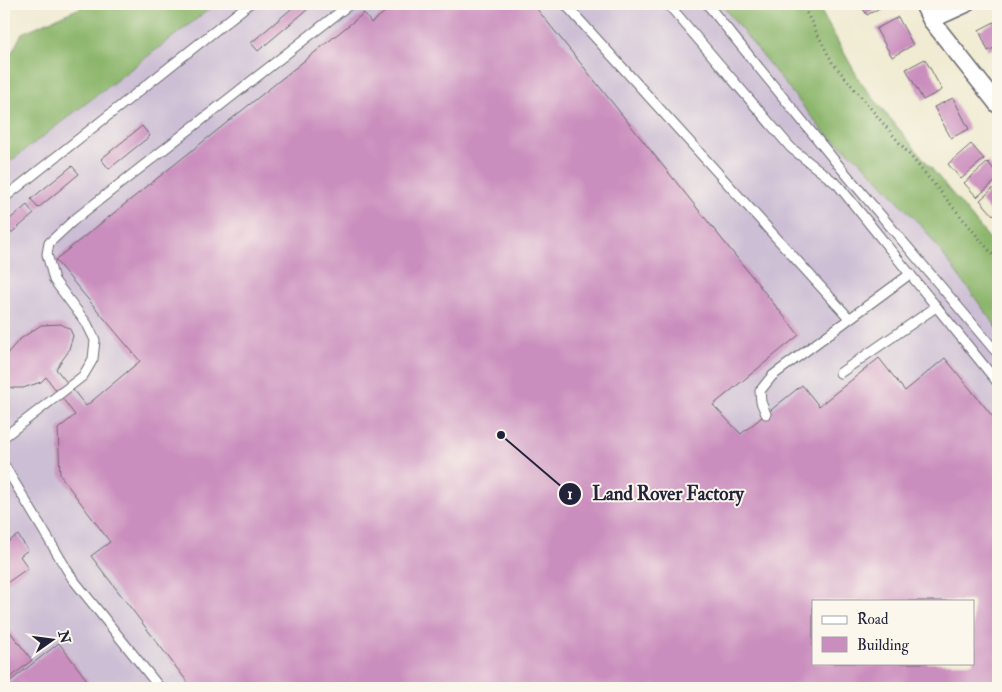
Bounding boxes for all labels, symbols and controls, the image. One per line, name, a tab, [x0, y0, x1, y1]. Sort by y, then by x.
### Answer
callout: Land Rover Factory	[557, 477, 754, 511]
text: Land Rover Factory	[592, 482, 744, 507]
text: 1	[567, 485, 573, 504]
legend	[812, 600, 974, 664]
text: Road	[857, 610, 889, 629]
north arrow	[28, 614, 78, 664]
text: N	[54, 628, 74, 646]
text: Building	[857, 636, 909, 655]

